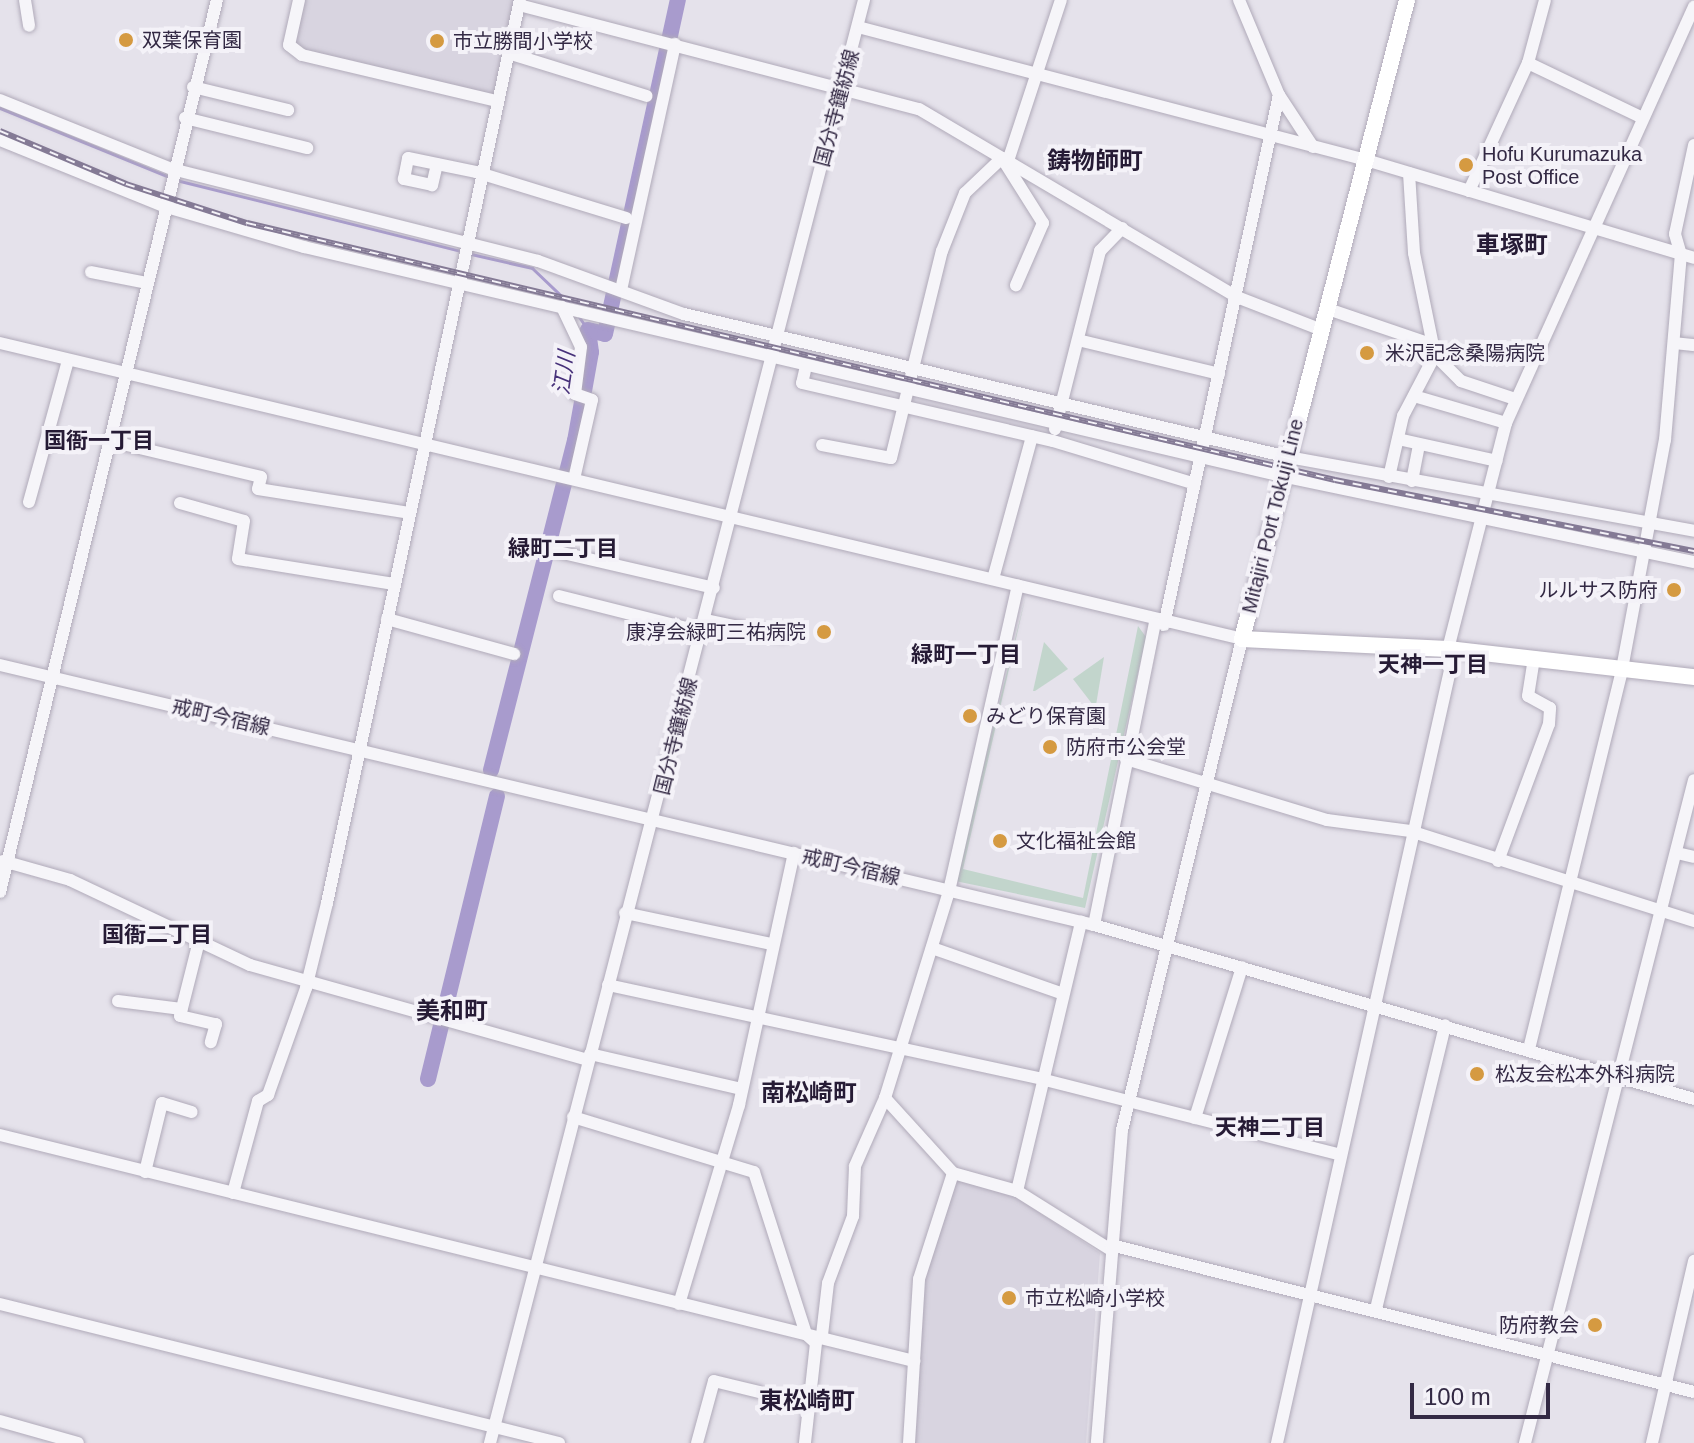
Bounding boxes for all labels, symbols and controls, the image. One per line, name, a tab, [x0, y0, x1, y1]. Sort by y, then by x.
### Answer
place label: 双葉保育園	[142, 28, 242, 52]
place label: 市立勝間小学校	[453, 29, 593, 53]
marker: 双葉保育園	[117, 31, 135, 49]
marker: 市立勝間小学校	[428, 32, 446, 50]
street label: 国分寺鐘紡線	[810, 47, 864, 169]
place label: Hofu Kurumazuka Post Office	[1482, 142, 1642, 189]
district label: 鋳物師町	[1047, 147, 1143, 175]
marker: Hofu Kurumazuka Post Office	[1457, 156, 1475, 174]
district label: 車塚町	[1476, 231, 1548, 259]
place label: 米沢記念桑陽病院	[1385, 341, 1545, 365]
marker: 米沢記念桑陽病院	[1356, 342, 1378, 364]
water label: 江川	[548, 349, 580, 397]
street label: Mitajiri Port Tokuji Line	[1237, 416, 1309, 616]
district label: 国衙一丁目	[44, 428, 154, 454]
district label: 緑町二丁目	[508, 536, 618, 562]
place label: ルルサス防府	[1538, 578, 1658, 602]
marker: ルルサス防府	[1665, 581, 1683, 599]
place label: 康淳会緑町三祐病院	[626, 620, 806, 644]
marker: 康淳会緑町三祐病院	[813, 621, 835, 643]
district label: 緑町一丁目	[911, 642, 1021, 668]
district label: 天神一丁目	[1378, 652, 1488, 678]
street label: 国分寺鐘紡線	[650, 675, 702, 797]
street label: 戒町今宿線	[170, 694, 272, 740]
place label: みどり保育園	[986, 704, 1106, 728]
marker: みどり保育園	[961, 707, 979, 725]
place label: 防府市公会堂	[1066, 735, 1186, 759]
marker: 防府市公会堂	[1041, 738, 1059, 756]
place label: 文化福祉会館	[1016, 829, 1136, 853]
marker: 文化福祉会館	[991, 832, 1009, 850]
street label: 戒町今宿線	[800, 844, 902, 890]
district label: 国衙二丁目	[102, 922, 212, 948]
district label: 美和町	[416, 997, 488, 1025]
place label: 松友会松本外科病院	[1495, 1062, 1675, 1086]
marker: 松友会松本外科病院	[1466, 1063, 1488, 1085]
district label: 南松崎町	[761, 1079, 857, 1107]
district label: 天神二丁目	[1215, 1115, 1325, 1141]
place label: 市立松崎小学校	[1025, 1286, 1165, 1310]
marker: 市立松崎小学校	[1000, 1289, 1018, 1307]
place label: 防府教会	[1499, 1313, 1579, 1337]
marker: 防府教会	[1586, 1316, 1604, 1334]
scale bar	[1414, 1367, 1554, 1417]
text: 100 m	[1424, 1383, 1491, 1410]
district label: 東松崎町	[759, 1387, 855, 1415]

